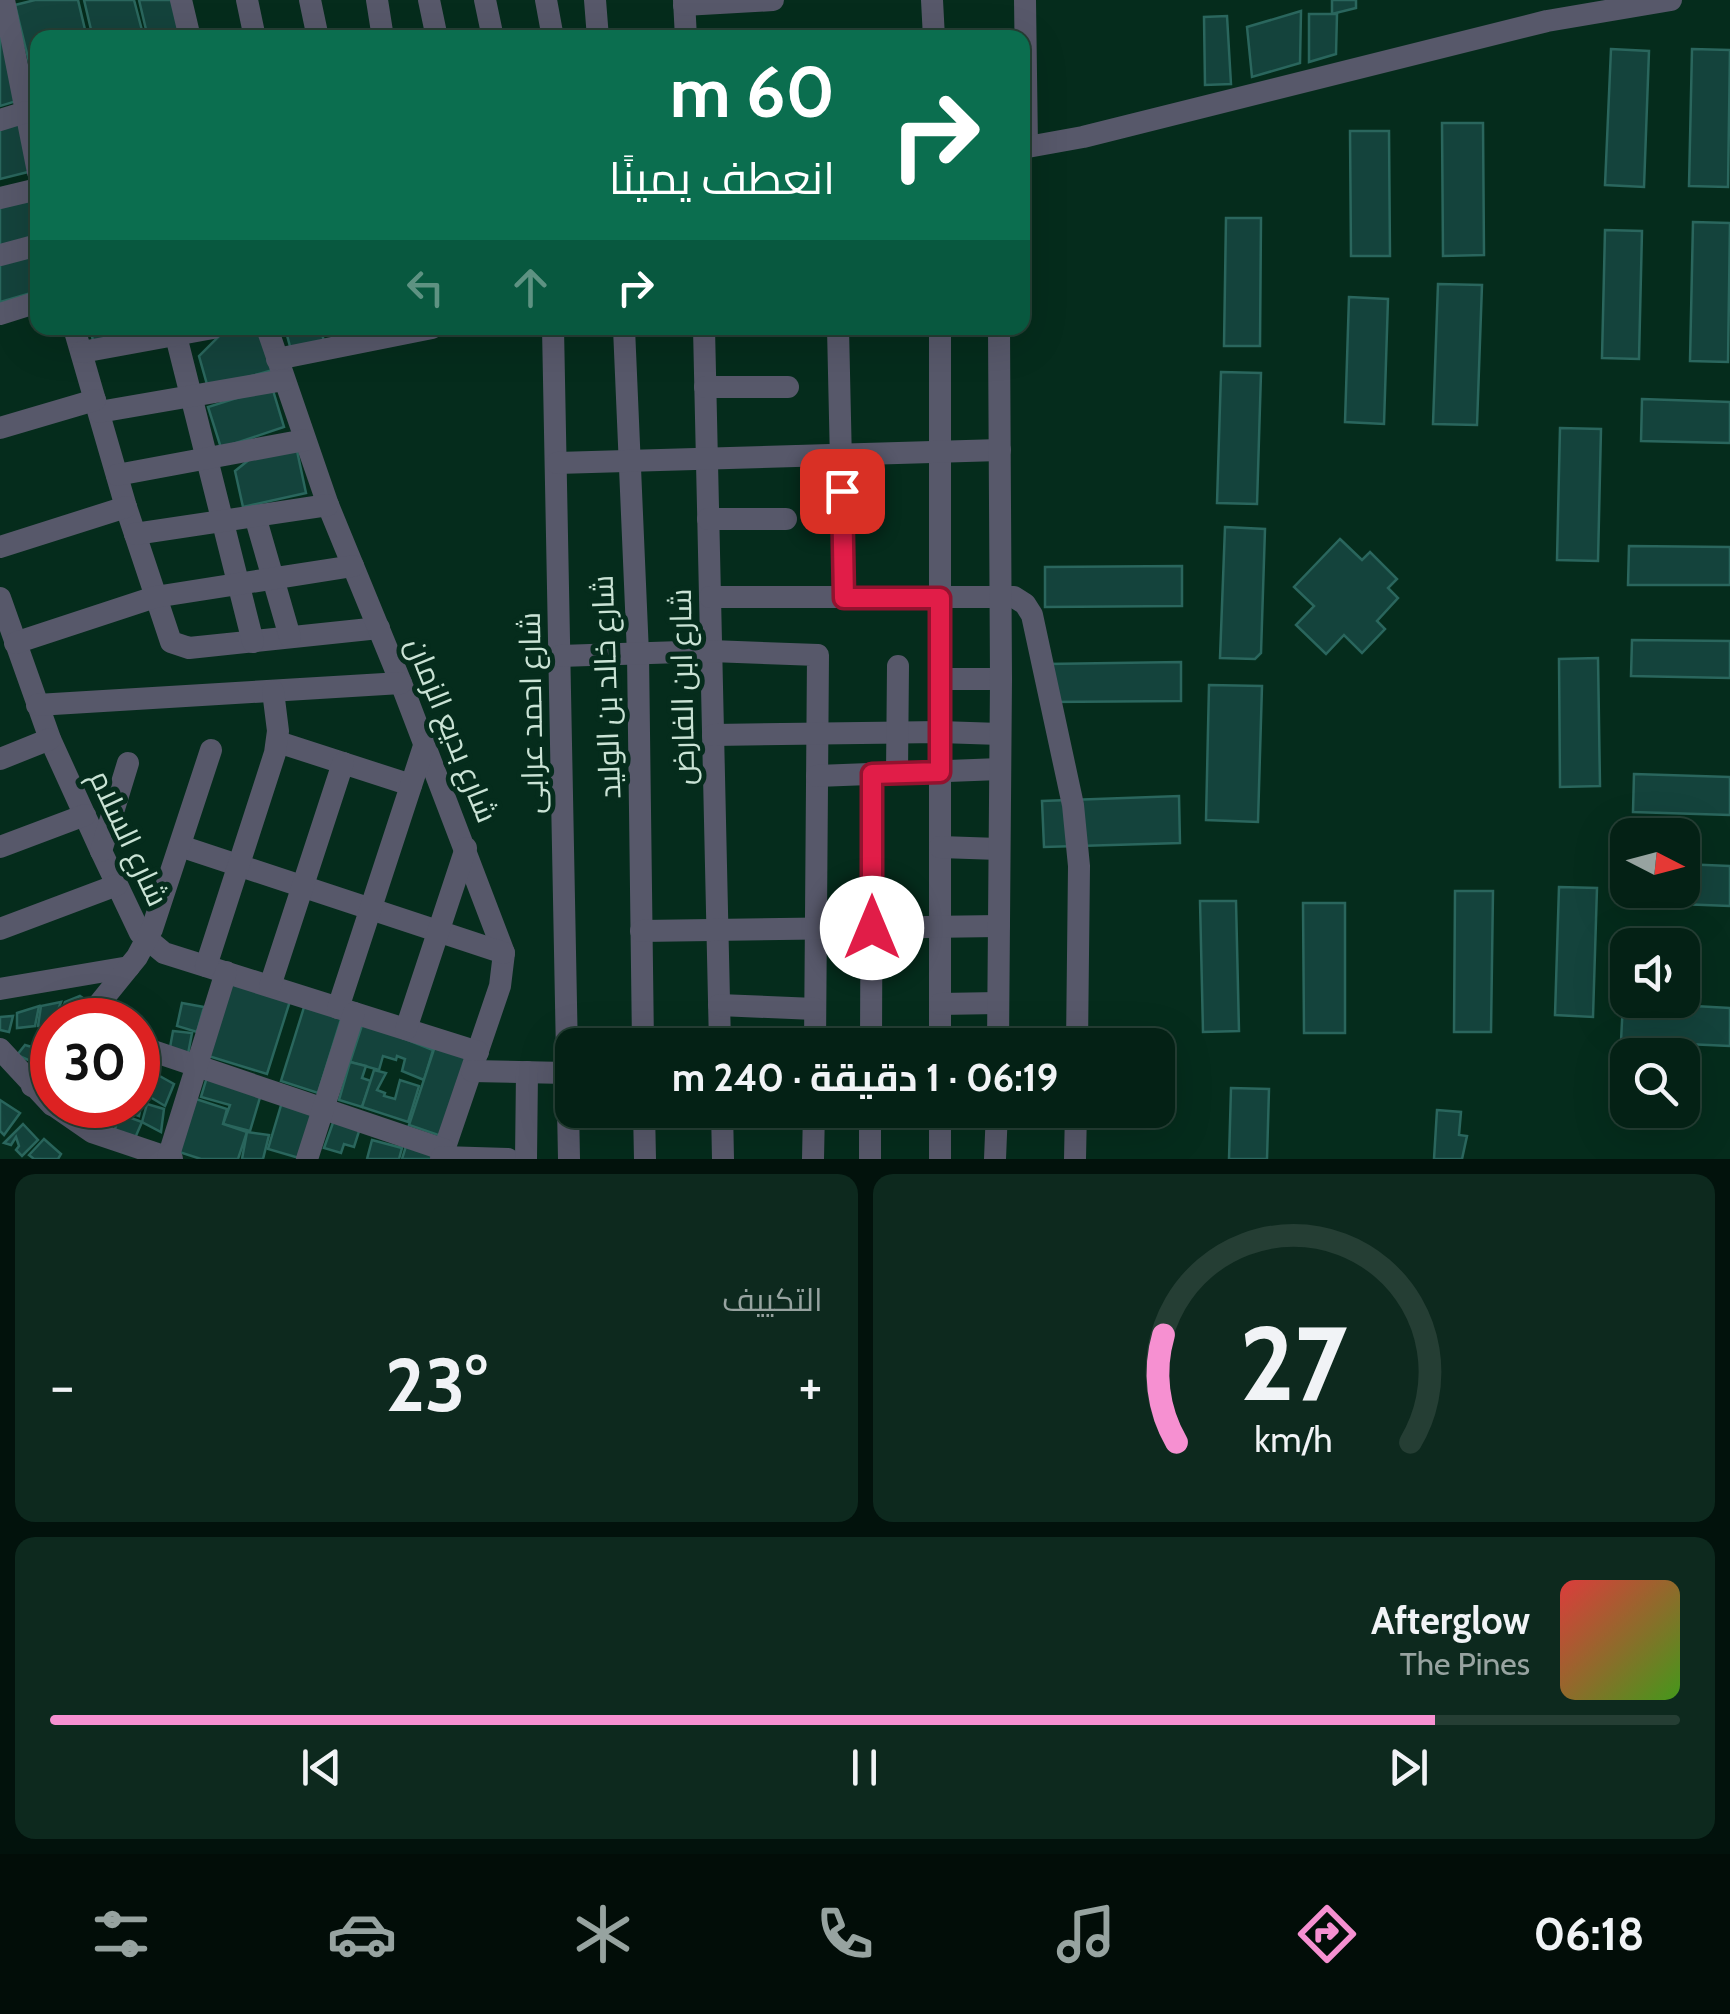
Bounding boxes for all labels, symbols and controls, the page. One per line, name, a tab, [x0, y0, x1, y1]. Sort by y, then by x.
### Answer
text: 60 m	[670, 49, 835, 135]
icon: right	[870, 70, 1000, 200]
text: انعطف يمينًا	[609, 151, 835, 205]
icon: left	[398, 260, 453, 315]
icon: ahead	[503, 260, 558, 315]
icon: right	[608, 260, 663, 315]
pin	[800, 449, 885, 534]
icon: arrive	[815, 464, 870, 519]
street label: شارع خالد بن الوليد	[584, 574, 630, 800]
street label: شارع ابن الفارض	[662, 588, 704, 786]
street label: شارع احمد عرابى	[511, 612, 553, 814]
street label: شارع بديع الزمان	[396, 632, 506, 829]
street label: شارع السلام	[80, 764, 177, 913]
north arrow	[1610, 818, 1700, 908]
map controls	[1610, 818, 1700, 1128]
position arrow	[820, 876, 924, 980]
button: sound	[1610, 928, 1700, 1018]
speed limit sign: 30	[30, 998, 160, 1128]
button: search	[1610, 1038, 1700, 1128]
text: 06:19 · 1 دقيقة · 240 m	[672, 1054, 1058, 1101]
text: التكييف	[722, 1280, 823, 1319]
text: 27	[1240, 1300, 1348, 1426]
text: 23°	[385, 1339, 487, 1430]
text: −	[50, 1352, 74, 1419]
text: +	[798, 1352, 823, 1419]
text: km/h	[1255, 1418, 1333, 1461]
text: Afterglow	[1371, 1597, 1530, 1644]
text: The Pines	[1400, 1644, 1530, 1683]
icon: previous	[294, 1740, 349, 1795]
icon: pause	[837, 1740, 892, 1795]
icon: next	[1381, 1740, 1436, 1795]
icon: filters	[86, 1899, 156, 1969]
icon: car	[327, 1899, 397, 1969]
icon: climate	[568, 1899, 638, 1969]
icon: phone	[810, 1899, 880, 1969]
icon: music	[1051, 1899, 1121, 1969]
icon: directions	[1292, 1899, 1362, 1969]
text: 06:18	[1534, 1907, 1644, 1961]

